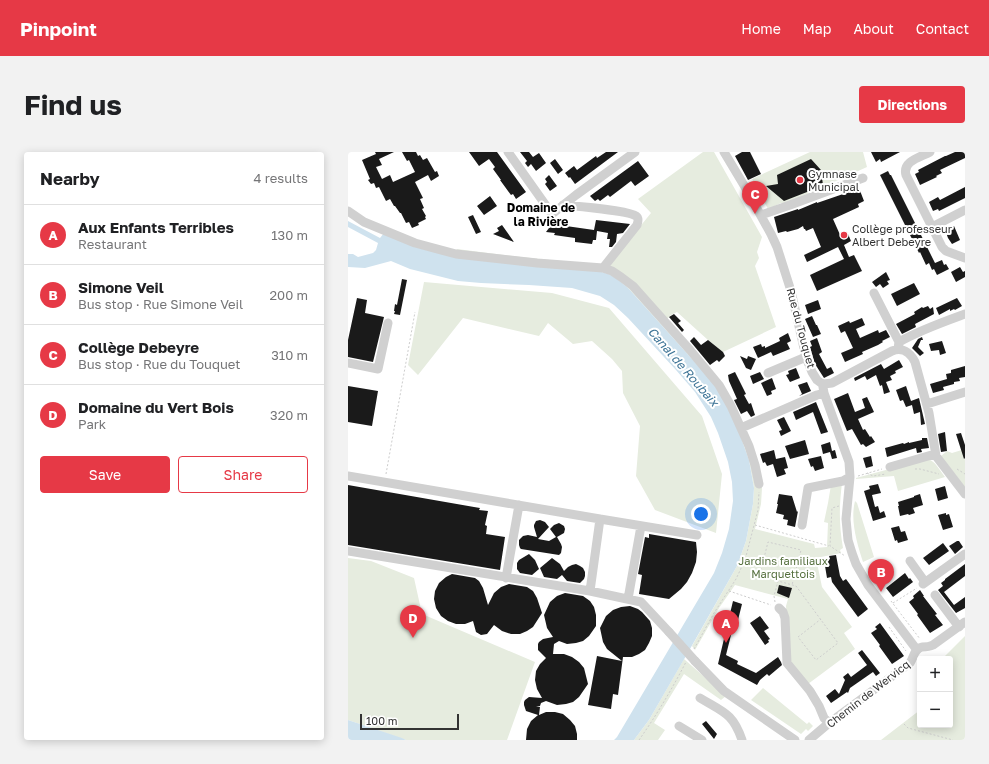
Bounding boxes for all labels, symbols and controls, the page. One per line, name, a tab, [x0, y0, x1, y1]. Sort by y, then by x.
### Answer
text: Pinpoint	[20, 17, 97, 40]
text: Home	[741, 20, 781, 37]
text: Map	[803, 20, 831, 37]
text: About	[853, 20, 894, 37]
text: Contact	[916, 20, 969, 37]
button: Directions	[859, 86, 965, 123]
text: Find us	[24, 88, 122, 121]
place label: Gymnase Municipal	[808, 167, 860, 193]
text: Nearby	[40, 168, 100, 189]
text: 4 results	[254, 170, 308, 186]
marker: Gymnase Municipal	[795, 175, 805, 185]
pin: C	[742, 181, 768, 214]
district label: Domaine de la Rivière	[507, 200, 575, 229]
text: Aux Enfants Terribles	[78, 218, 234, 236]
place label: Collège professeur Albert Debeyre	[852, 222, 953, 248]
text: A	[48, 227, 58, 243]
text: 130 m	[271, 227, 308, 243]
marker: Collège professeur Albert Debeyre	[839, 230, 849, 240]
text: Restaurant	[78, 236, 147, 252]
text: Simone Veil	[78, 278, 164, 296]
street label: Rue du Touquet	[785, 286, 818, 369]
text: B	[48, 287, 58, 303]
text: 200 m	[270, 287, 308, 303]
text: Bus stop · Rue Simone Veil	[78, 296, 243, 312]
water label: Canal de Roubaix	[645, 324, 723, 410]
text: Collège Debeyre	[78, 338, 199, 356]
text: C	[48, 347, 58, 363]
text: 310 m	[271, 347, 308, 363]
text: Bus stop · Rue du Touquet	[78, 356, 241, 372]
text: Domaine du Vert Bois	[78, 398, 234, 416]
text: D	[48, 407, 58, 423]
text: 320 m	[270, 407, 308, 423]
text: Park	[78, 416, 106, 432]
button: Save	[40, 456, 170, 493]
button: Share	[178, 456, 308, 493]
your location	[691, 504, 711, 524]
park label: Jardins familiaux Marquettois	[738, 554, 828, 580]
pin: B	[868, 559, 894, 592]
pin: D	[400, 605, 426, 638]
pin: A	[713, 610, 739, 643]
map controls	[917, 656, 953, 728]
button: +	[917, 656, 953, 692]
street label: Chemin de Wervicq	[824, 657, 912, 730]
button: −	[917, 692, 953, 728]
scale bar	[360, 712, 459, 731]
text: 100 m	[366, 714, 397, 727]

